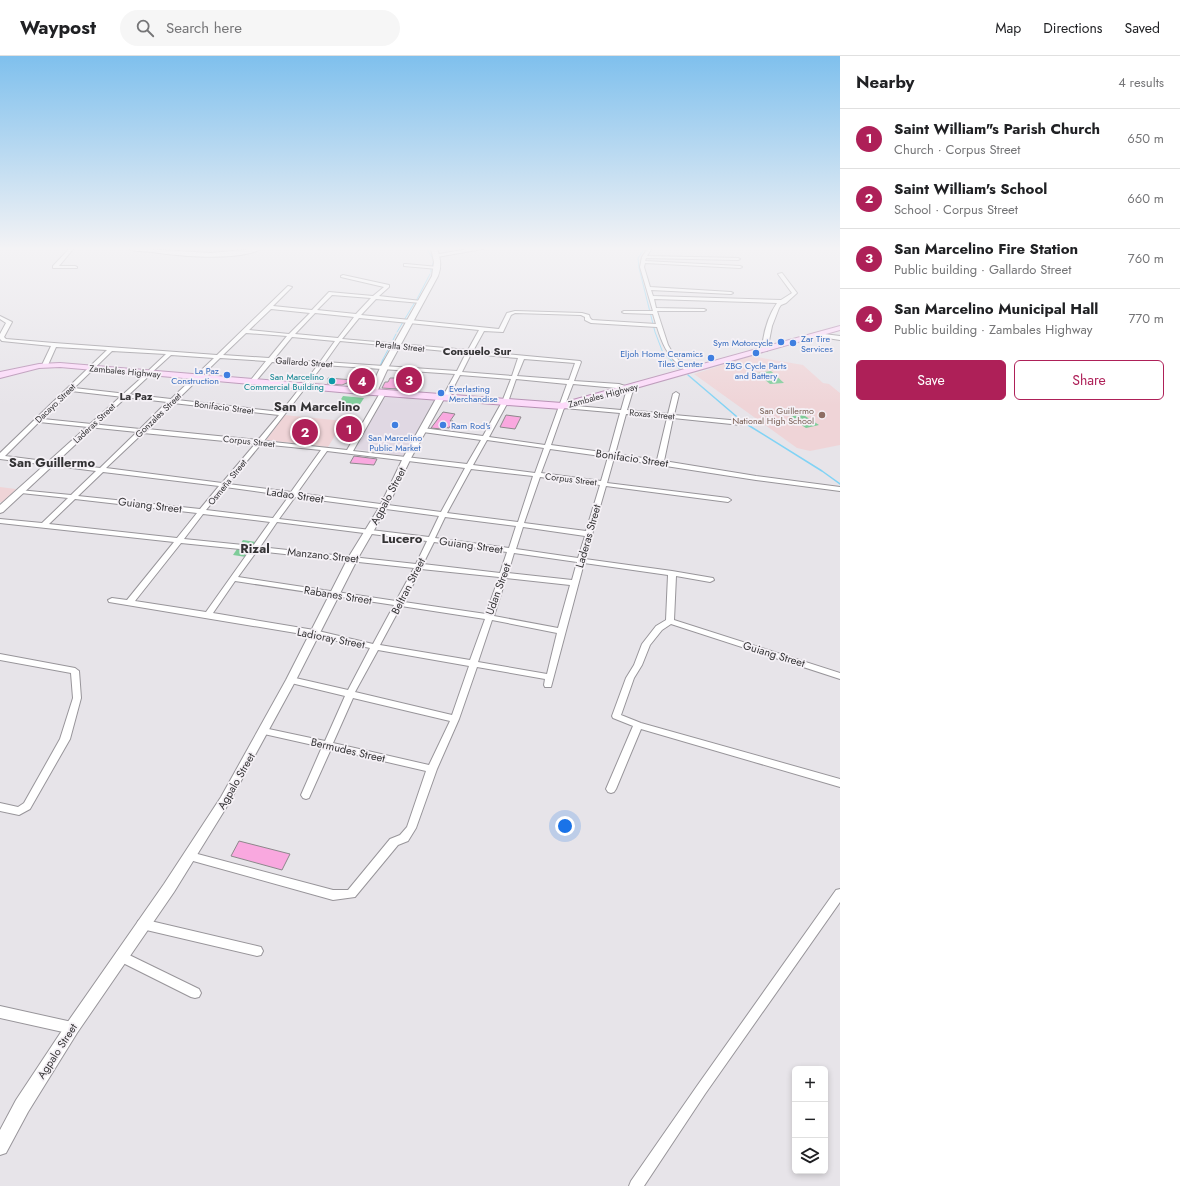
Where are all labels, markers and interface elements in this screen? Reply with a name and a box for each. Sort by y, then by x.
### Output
search box [120,10,400,46]
text: Waypost [20,14,96,41]
icon: search [134,17,156,39]
text: Search here [166,17,242,39]
text: Map [995,18,1021,38]
text: Directions [1043,18,1103,38]
text: Saved [1125,18,1160,38]
text: Nearby [856,70,914,94]
text: 4 results [1118,73,1164,92]
text: Saint William"s Parish Church [894,118,1100,140]
text: 1 [866,129,872,148]
text: 650 m [1127,129,1164,148]
text: Church · Corpus Street [894,140,1020,159]
text: Saint William's School [894,178,1047,200]
text: 2 [865,189,873,208]
text: 660 m [1127,189,1164,208]
text: School · Corpus Street [894,200,1018,219]
text: San Marcelino Fire Station [894,238,1078,260]
text: 3 [865,249,873,268]
text: 760 m [1128,249,1164,268]
text: Public building · Gallardo Street [894,260,1071,279]
text: San Marcelino Municipal Hall [894,298,1098,320]
text: 4 [864,309,874,328]
text: 770 m [1129,309,1164,328]
text: Public building · Zambales Highway [894,320,1092,339]
place label: Zar Tire Services [801,332,833,355]
place label: Sym Motorcycle [713,336,773,349]
street label: Peralta Street [375,337,426,355]
marker: Sym Motorcycle [776,337,786,347]
marker: Zar Tire Services [788,338,798,348]
district label: Consuelo Sur [443,343,512,359]
place label: Eljoh Home Ceramics Tiles Center [620,347,704,370]
marker: ZBG Cycle Parts and Battery [751,348,761,358]
marker: Eljoh Home Ceramics Tiles Center [706,353,716,363]
street label: Gallardo Street [275,354,334,371]
place label: ZBG Cycle Parts and Battery [725,359,787,382]
button: Save [856,360,1006,400]
button: Share [1014,360,1164,400]
street label: Zambales Highway [89,361,161,381]
place label: La Paz Construction [171,364,219,387]
pin: 3 [396,365,422,395]
pin: 4 [349,366,375,396]
marker: La Paz Construction [222,370,232,380]
place label: San Marcelino Commercial Building [244,370,324,393]
marker: San Marcelino Commercial Building [327,376,337,386]
street label: Zambales Highway [567,379,639,411]
street label: Dacayo Street [32,380,79,426]
place label: Everlasting Merchandise [449,382,498,405]
district label: La Paz [119,388,153,404]
marker: Everlasting Merchandise [436,388,446,398]
street label: Gonzales Street [132,389,185,440]
street label: Bonifacio Street [194,397,255,417]
district label: San Marcelino [274,397,361,416]
street label: Laderas Street [70,399,119,446]
place label: San Guillermo National High School [732,404,814,427]
street label: Roxas Street [629,406,676,423]
marker: San Guillermo National High School [817,410,827,420]
pin: 1 [336,414,362,444]
pin: 2 [292,417,318,447]
place label: Ram Rod's [451,419,491,432]
marker: San Marcelino Public Market [390,420,400,430]
marker: Ram Rod's [438,420,448,430]
place label: San Marcelino Public Market [368,431,422,454]
street label: Corpus Street [223,432,276,450]
street label: Bonifacio Street [595,445,670,471]
district label: San Guillermo [9,453,95,472]
street label: Osmeña Street [204,456,250,508]
street label: Agpalo Street [366,464,410,528]
street label: Corpus Street [544,469,598,489]
street label: Ladao Street [265,483,325,507]
street label: Guiang Street [117,493,183,517]
street label: Laderas Street [571,502,605,570]
district label: Lucero [382,529,423,548]
street label: Guiang Street [438,533,504,557]
district label: Rizal [240,539,270,558]
street label: Manzano Street [287,543,360,567]
street label: Beltran Street [387,555,429,617]
street label: Udan Street [481,561,515,617]
street label: Rabanes Street [303,582,373,608]
street label: Ladioray Street [296,624,367,652]
street label: Guiang Street [741,637,807,671]
street label: Bermudes Street [309,734,387,766]
street label: Agpalo Street [213,749,259,812]
your location [555,816,575,836]
street label: Agpalo Street [33,1020,81,1082]
map controls [792,1066,828,1174]
button: + [792,1066,828,1102]
button: − [792,1102,828,1138]
button: layers [792,1138,828,1174]

